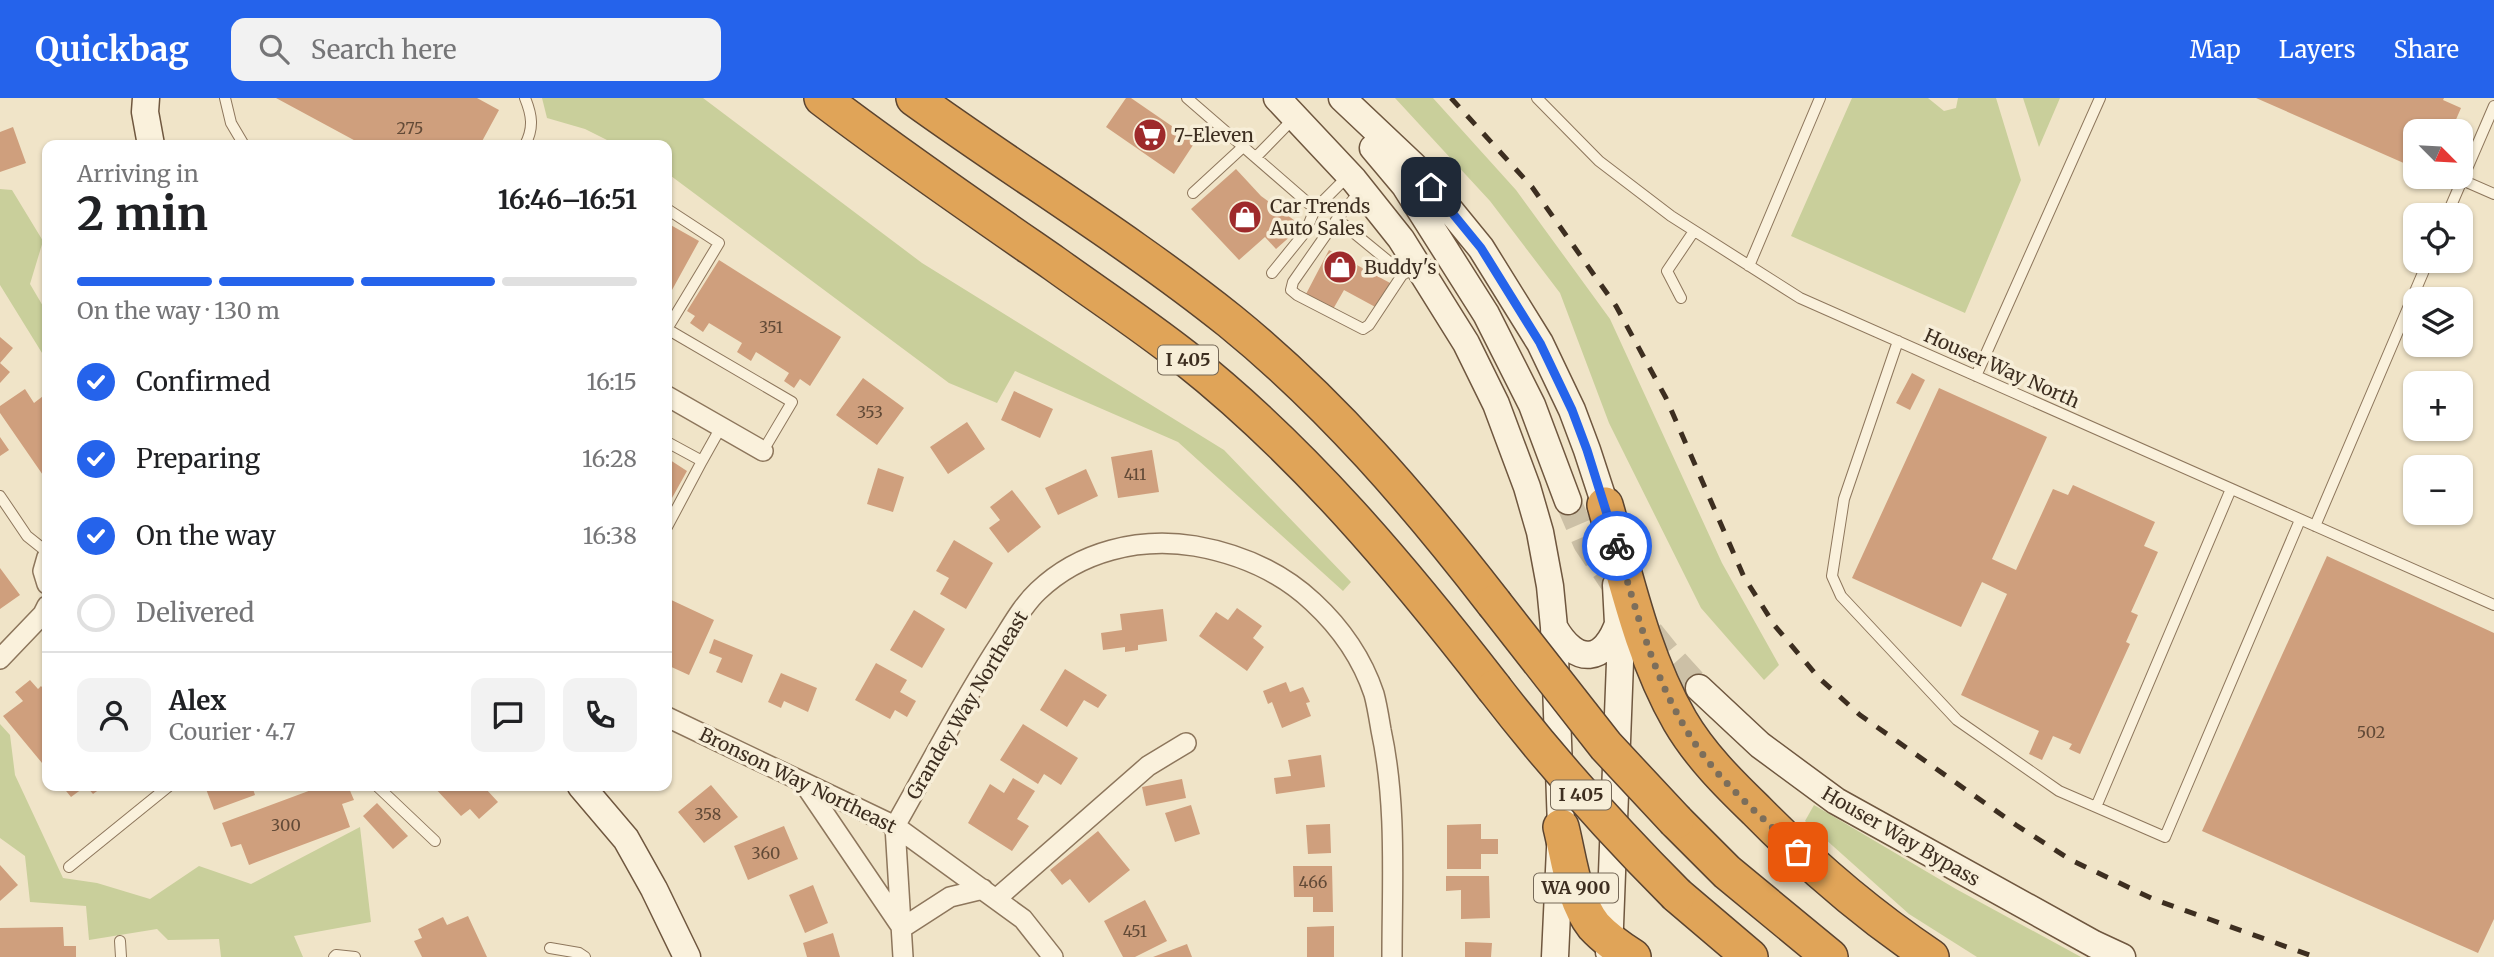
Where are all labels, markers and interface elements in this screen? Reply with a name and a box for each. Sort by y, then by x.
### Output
search box [231,18,721,81]
text: Quickbag [35,29,189,70]
icon: search [255,30,293,68]
text: Search here [311,33,457,66]
text: Map [2190,34,2241,65]
text: Layers [2279,34,2355,65]
text: Share [2393,34,2459,65]
supermarket icon: 7-Eleven [1131,116,1169,154]
house number: 275 [397,118,423,138]
north arrow [2403,119,2473,189]
map controls [2403,119,2473,525]
place label: 7-Eleven [1174,123,1254,147]
pin [1401,157,1461,217]
text: Arriving in [77,159,199,188]
icon: home [1412,168,1450,206]
text: 16:46–16:51 [498,183,637,216]
text: 2 min [77,185,208,243]
place label: Car Trends Auto Sales [1269,194,1370,240]
shop icon: Car Trends Auto Sales [1226,198,1264,236]
button: locate [2403,203,2473,273]
shop icon: Buddy's [1321,248,1359,286]
place label: Buddy's [1364,255,1436,279]
button: layers [2403,287,2473,357]
text: On the way · 130 m [77,296,280,325]
house number: 351 [759,317,783,337]
street label: Houser Way North [1921,323,2084,413]
road number: I 405 [1158,346,1218,374]
icon: check [77,363,115,401]
text: Confirmed [136,365,271,398]
text: 16:15 [587,367,637,396]
button: + [2403,371,2473,441]
house number: 353 [857,402,883,422]
icon: check [77,440,115,478]
text: Preparing [136,442,260,475]
text: 16:28 [582,444,637,473]
button: − [2403,455,2473,525]
house number: 411 [1124,464,1146,484]
courier [1582,511,1652,581]
icon: check [77,517,115,555]
text: On the way [136,519,276,552]
text: 16:38 [583,521,637,550]
icon: bike [1598,527,1636,565]
text: Delivered [136,596,255,629]
street label: Grandey Way Northeast [901,606,1033,804]
button: person [77,678,151,752]
button: chat [471,678,545,752]
button: phone [563,678,637,752]
text: Alex [169,684,226,717]
text: Courier · 4.7 [169,717,296,746]
street label: Bronson Way Northeast [696,722,901,838]
house number: 502 [2357,722,2385,742]
road number: I 405 [1551,780,1611,810]
street label: Houser Way Bypass [1818,781,1984,891]
house number: 358 [695,804,721,824]
house number: 300 [271,815,301,835]
pin [1768,822,1828,882]
icon: bag [1779,833,1817,871]
house number: 360 [752,843,780,863]
house number: 466 [1298,872,1328,892]
road number: WA 900 [1534,874,1618,902]
house number: 451 [1123,921,1147,941]

